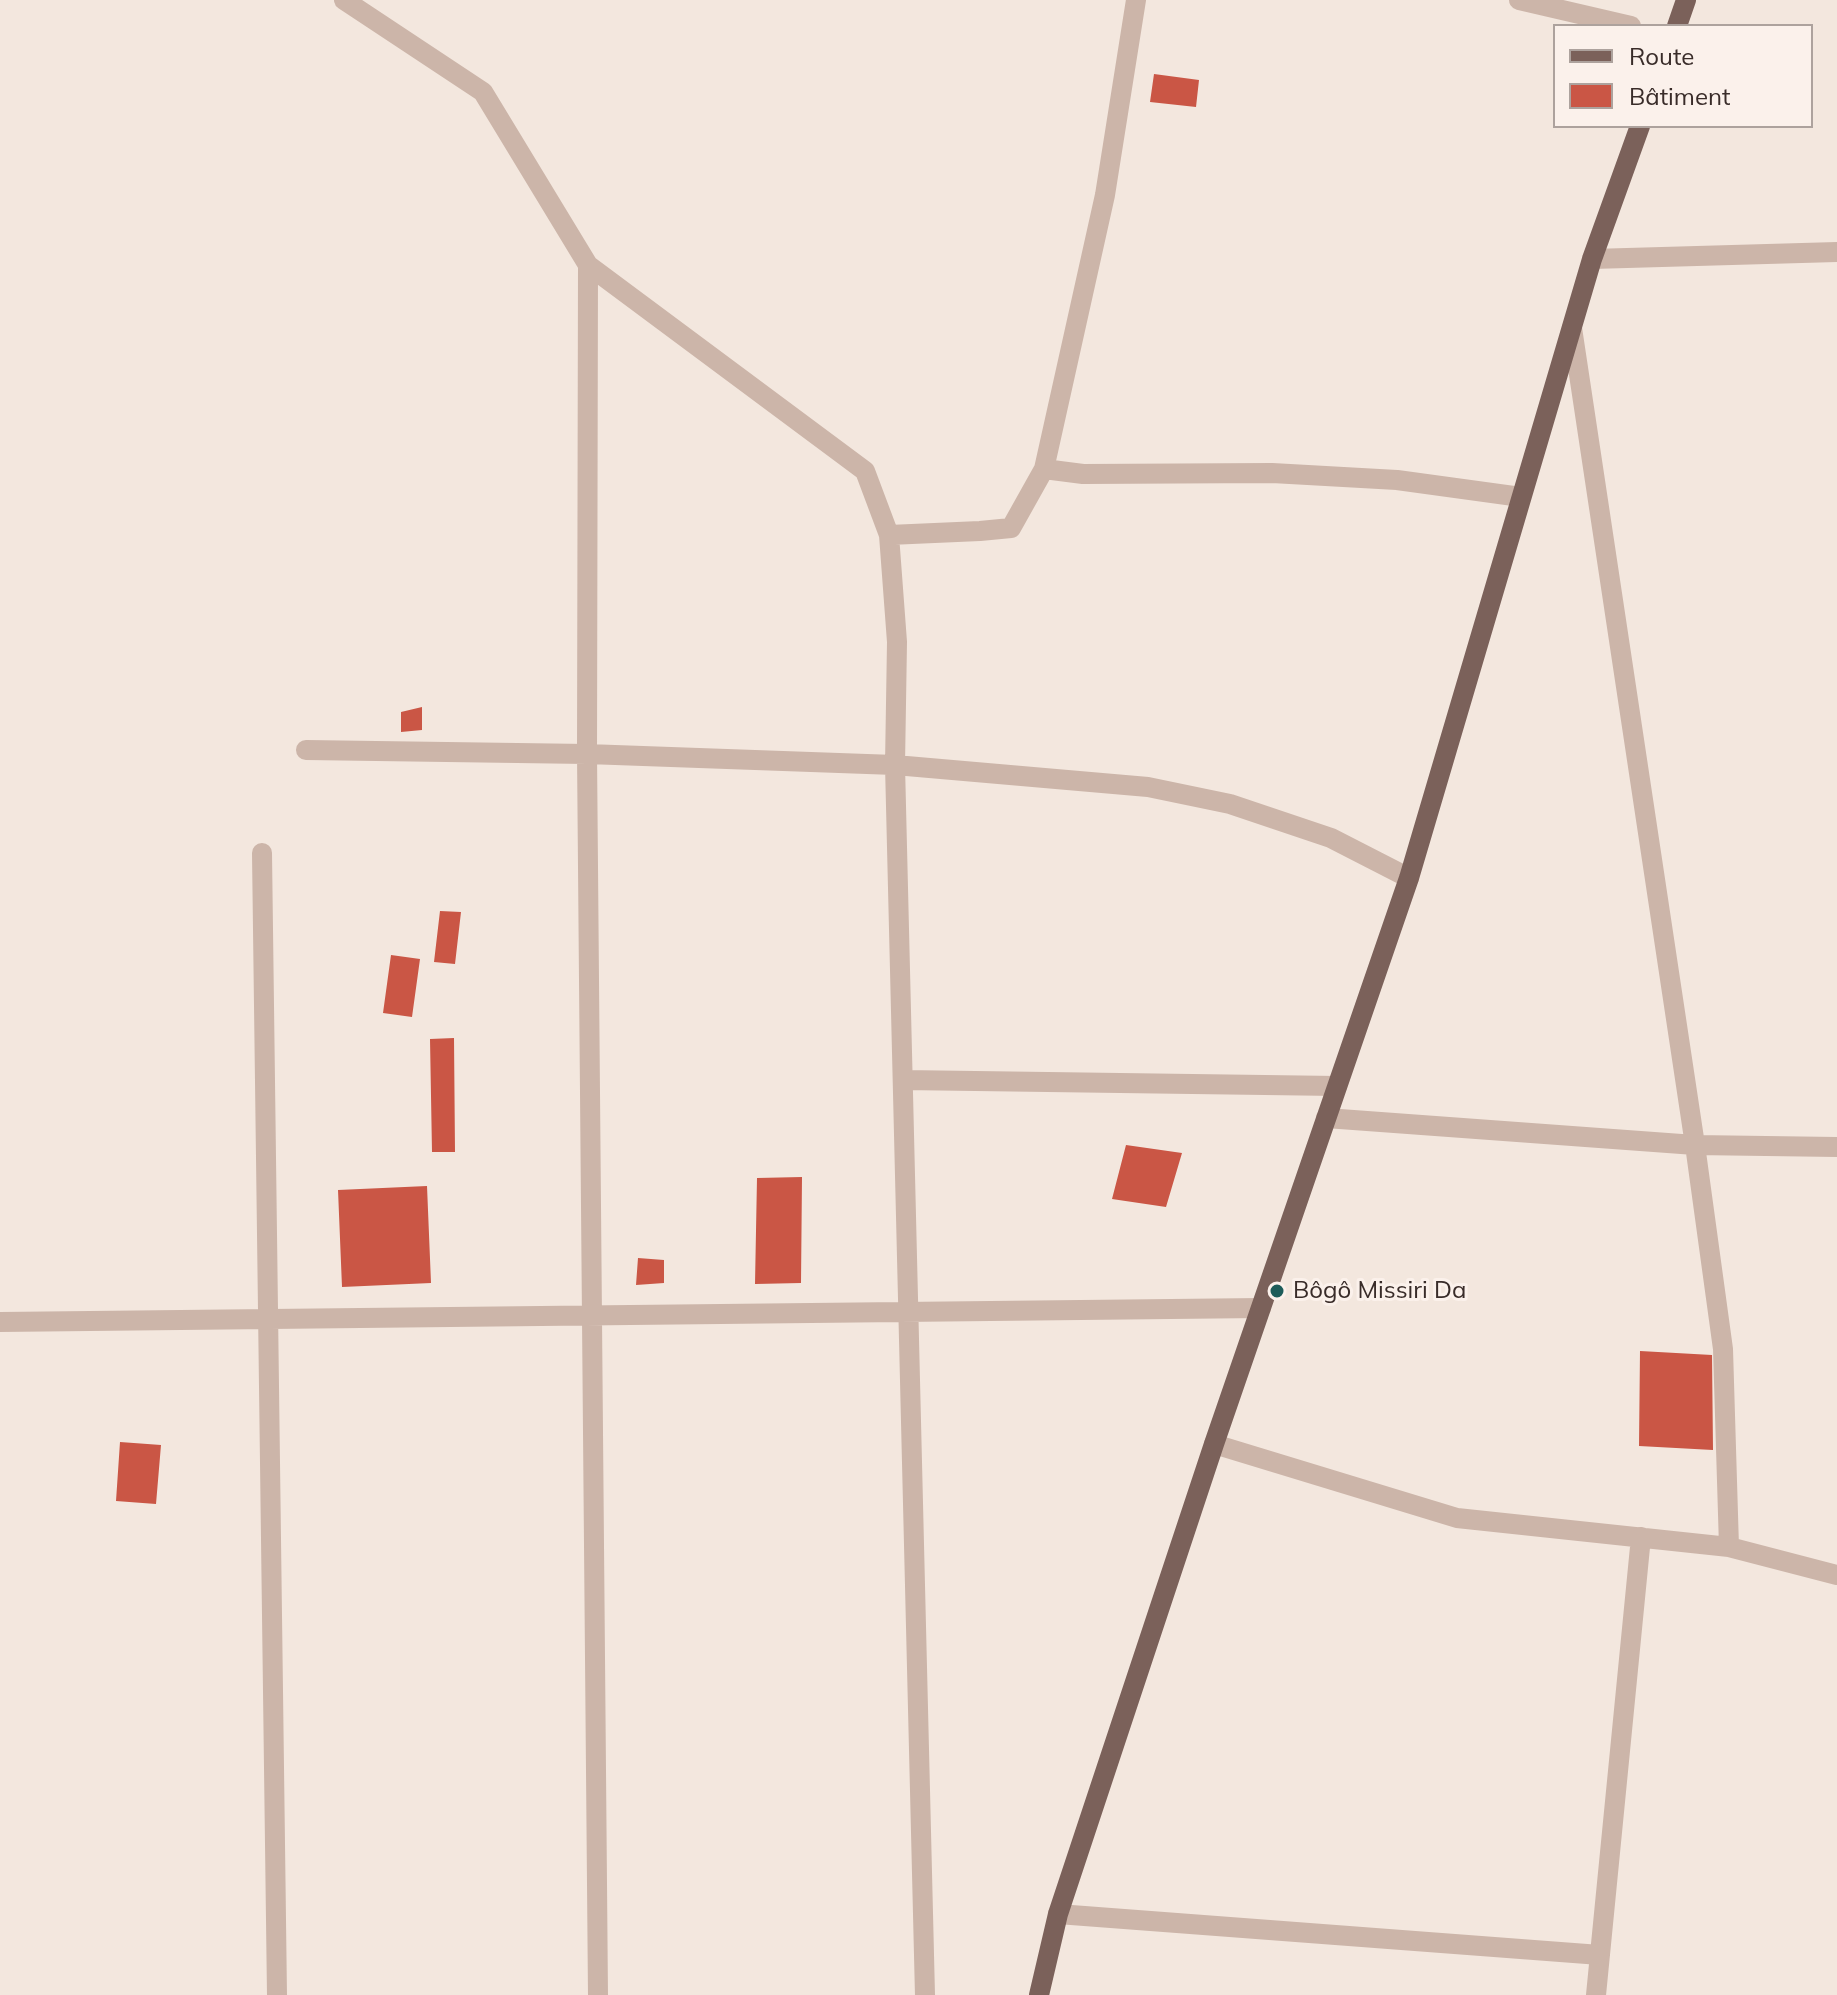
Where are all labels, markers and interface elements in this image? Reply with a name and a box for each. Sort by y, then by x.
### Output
legend [1553,24,1813,128]
text: Route [1629,41,1694,71]
text: Bâtiment [1629,81,1730,111]
place label: Bôgô Missiri Da [1293,1277,1466,1305]
marker: Bôgô Missiri Da [1268,1282,1286,1300]

